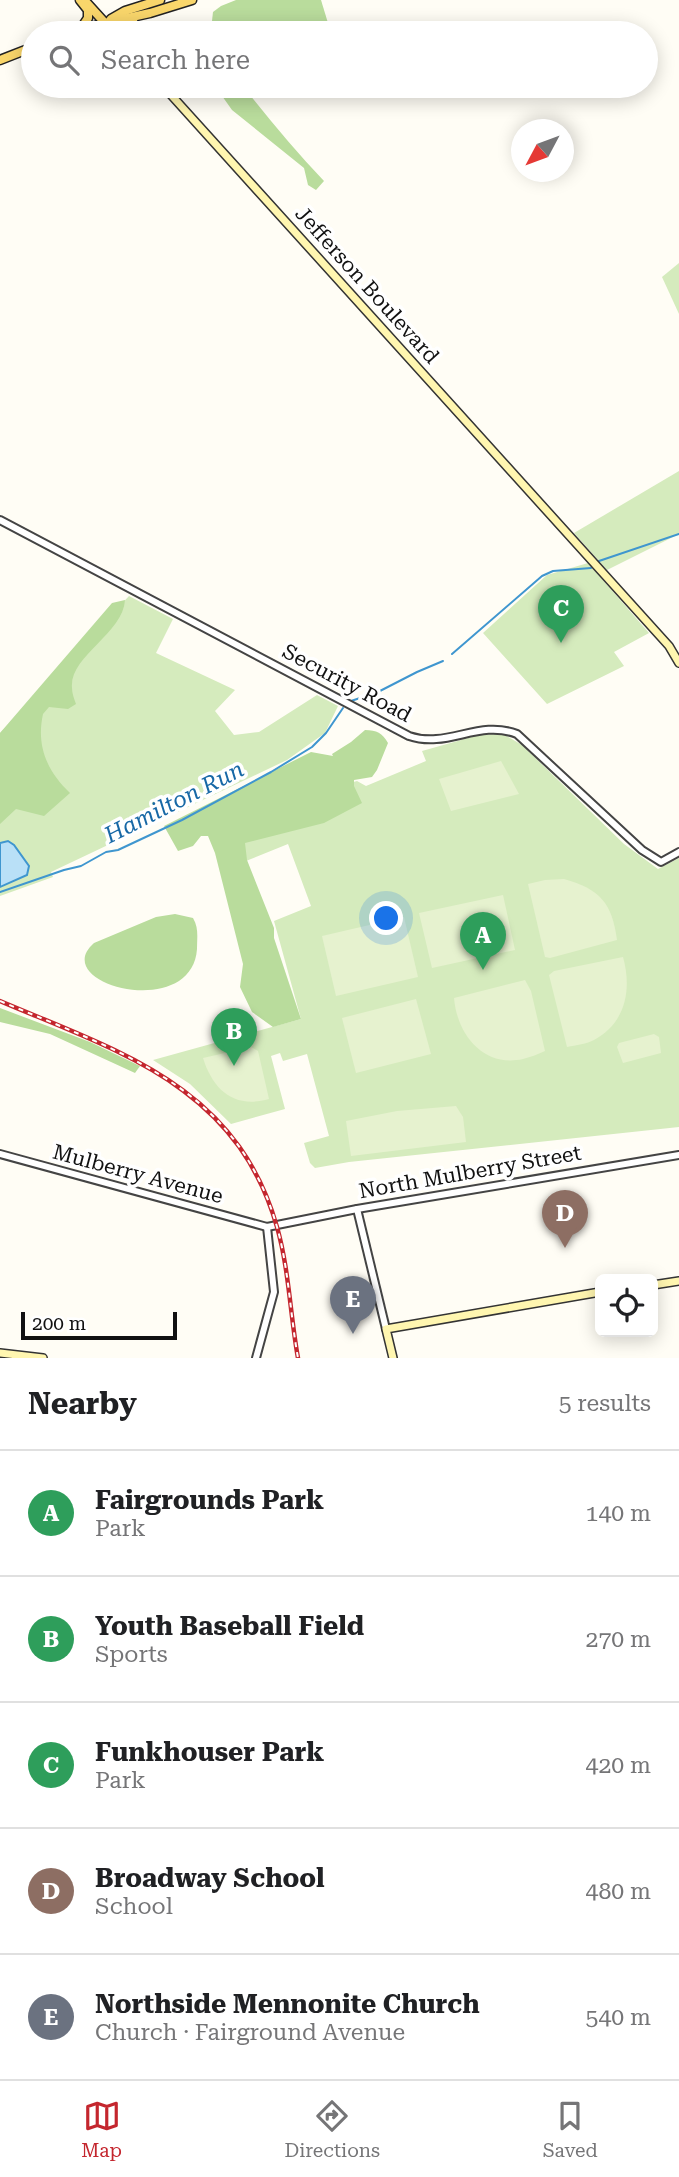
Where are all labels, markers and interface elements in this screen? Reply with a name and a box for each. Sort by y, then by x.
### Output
search box [21,21,658,98]
icon: search [45,41,83,79]
text: Search here [101,45,250,75]
north arrow [511,119,574,182]
street label: Jefferson Boulevard [290,202,444,369]
pin: C [538,585,584,643]
street label: Security Road [278,639,416,727]
water label: Hamilton Run [99,756,249,850]
your location [369,901,403,935]
pin: A [460,912,506,970]
pin: B [211,1008,257,1066]
street label: Mulberry Avenue [50,1140,226,1208]
street label: North Mulberry Street [357,1141,583,1203]
pin: D [542,1190,588,1248]
map controls [595,1274,658,1337]
button: locate [595,1274,658,1337]
pin: E [330,1276,376,1334]
scale bar [21,1309,177,1341]
text: 200 m [32,1312,86,1335]
text: Nearby [28,1386,137,1421]
text: 5 results [559,1390,651,1417]
text: Fairgrounds Park [95,1485,324,1515]
text: A [43,1500,59,1527]
text: 140 m [586,1500,651,1527]
text: Park [95,1515,146,1542]
text: Youth Baseball Field [95,1611,364,1641]
text: B [43,1626,59,1653]
text: 270 m [586,1626,651,1653]
text: Sports [95,1641,168,1668]
text: Funkhouser Park [95,1737,324,1767]
text: C [43,1752,59,1779]
text: 420 m [586,1752,651,1779]
text: Park [95,1767,146,1794]
text: Broadway School [95,1863,325,1893]
text: D [42,1878,60,1905]
text: 480 m [586,1878,651,1905]
text: School [95,1893,173,1920]
text: Northside Mennonite Church [95,1989,480,2019]
text: E [44,2004,58,2031]
text: 540 m [586,2004,651,2031]
text: Church · Fairground Avenue [95,2019,405,2046]
tab: Map [81,2097,122,2162]
tab: Directions [284,2097,380,2162]
tab: Saved [543,2097,598,2162]

